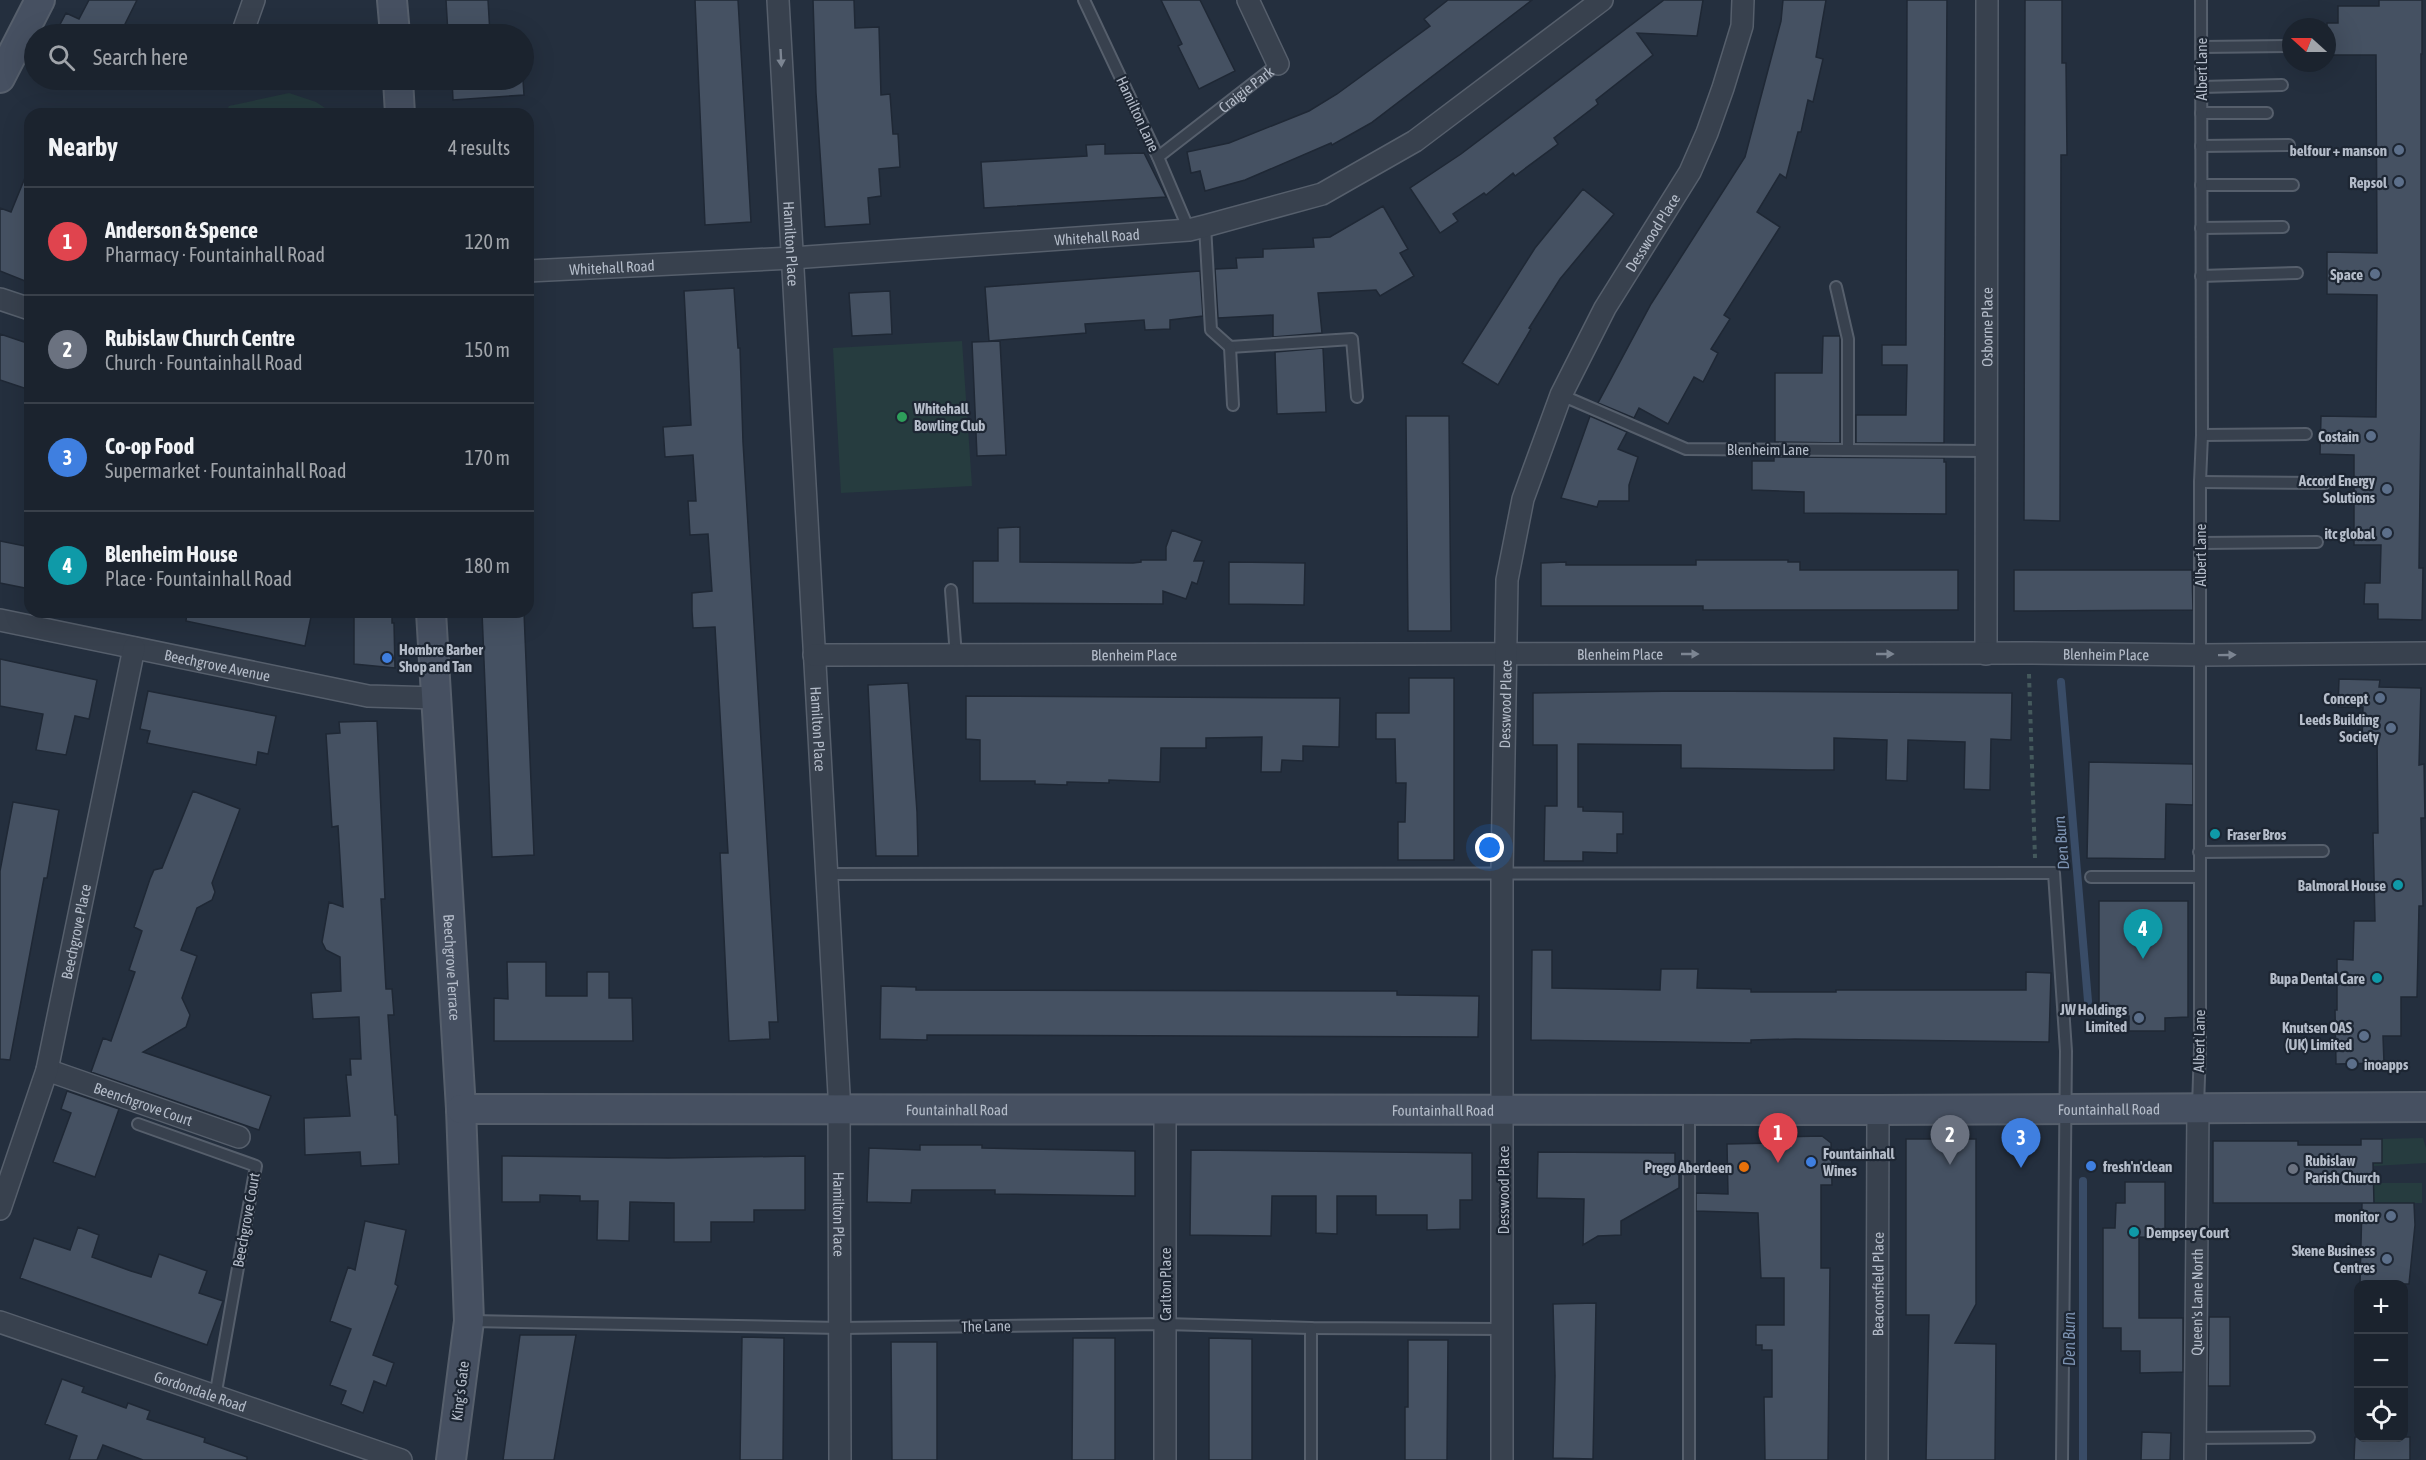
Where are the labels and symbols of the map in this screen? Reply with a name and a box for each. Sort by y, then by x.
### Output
north arrow [2282,18,2336,72]
street label: Albert Lane [2193,37,2210,100]
one-way arrow [776,49,786,68]
street label: Craigie Park [1215,62,1277,116]
street label: Hamilton Lane [1113,74,1163,155]
place label: belfour + manson [2290,142,2387,159]
marker: belfour + manson [2392,143,2406,157]
place label: Repsol [2349,174,2388,191]
marker: Repsol [2392,175,2406,189]
street label: Desswood Place [1622,190,1683,274]
street label: Hamilton Place [781,201,802,287]
street label: Whitehall Road [1054,225,1140,248]
street label: Whitehall Road [569,256,655,277]
place label: Space [2330,266,2363,283]
marker: Space [2368,267,2382,281]
street label: Osborne Place [1978,287,1995,367]
place label: Whitehall Bowling Club [913,400,985,434]
marker: Whitehall Bowling Club [895,410,909,424]
place label: Costain [2318,428,2359,445]
marker: Costain [2364,429,2378,443]
street label: Blenheim Lane [1727,441,1809,458]
place label: Accord Energy Solutions [2298,472,2376,506]
marker: Accord Energy Solutions [2380,482,2394,496]
street label: Albert Lane [2192,523,2209,586]
place label: itc global [2324,525,2376,542]
marker: itc global [2380,526,2394,540]
place label: Hombre Barber Shop and Tan [399,641,483,675]
street label: Blenheim Place [1577,645,1663,662]
street label: Blenheim Place [2063,645,2149,663]
street label: Beechgrove Avenue [163,646,272,684]
street label: Blenheim Place [1091,646,1177,663]
one-way arrow [1681,649,1700,659]
one-way arrow [1876,649,1895,659]
one-way arrow [2218,650,2237,660]
marker: Hombre Barber Shop and Tan [380,651,394,665]
street label: Desswood Place [1496,659,1514,748]
street label: Hamilton Place [808,686,830,772]
place label: Concept [2323,690,2369,707]
marker: Concept [2373,691,2387,705]
place label: Leeds Building Society [2299,711,2380,745]
marker: Leeds Building Society [2384,721,2398,735]
water label: Den Burn [2050,815,2072,871]
place label: Fraser Bros [2227,826,2287,843]
marker: Fraser Bros [2208,827,2222,841]
your location [1475,833,1504,862]
place label: Balmoral House [2298,877,2386,894]
marker: Balmoral House [2391,878,2405,892]
street label: Beechgrove Place [57,882,94,981]
pin: 4 [2124,910,2162,959]
street label: Beechgrove Terrace [441,914,464,1021]
place label: Bupa Dental Care [2270,970,2365,987]
marker: Bupa Dental Care [2370,971,2384,985]
place label: JW Holdings Limited [2059,1001,2128,1035]
street label: Albert Lane [2190,1009,2208,1073]
marker: JW Holdings Limited [2132,1011,2146,1025]
place label: Knutsen OAS (UK) Limited [2282,1019,2353,1053]
marker: Knutsen OAS (UK) Limited [2357,1029,2371,1043]
place label: inoapps [2364,1056,2409,1073]
marker: inoapps [2345,1057,2359,1071]
street label: Beenchgrove Court [92,1079,195,1129]
street label: Fountainhall Road [2058,1100,2160,1118]
street label: Fountainhall Road [906,1101,1008,1118]
street label: Fountainhall Road [1392,1101,1494,1118]
pin: 1 [1758,1114,1798,1163]
pin: 2 [1930,1116,1970,1165]
pin: 3 [2002,1118,2040,1168]
place label: Fountainhall Wines [1822,1145,1896,1179]
street label: Desswood Place [1495,1146,1512,1234]
place label: Rubislaw Parish Church [2305,1152,2380,1186]
marker: Fountainhall Wines [1804,1155,1818,1169]
place label: fresh'n'clean [2102,1158,2172,1175]
place label: Prego Aberdeen [1645,1159,1732,1176]
marker: fresh'n'clean [2084,1159,2098,1173]
marker: Prego Aberdeen [1737,1160,1751,1174]
marker: Rubislaw Parish Church [2286,1162,2300,1176]
street label: Beechgrove Court [229,1171,263,1269]
street label: Hamilton Place [831,1172,848,1257]
place label: monitor [2335,1208,2380,1225]
marker: monitor [2384,1209,2398,1223]
place label: Dempsey Court [2146,1224,2230,1241]
marker: Dempsey Court [2127,1225,2141,1239]
street label: Beaconsfield Place [1869,1232,1886,1336]
place label: Skene Business Centres [2292,1242,2376,1276]
street label: Carlton Place [1157,1247,1174,1321]
street label: Queen's Lane North [2187,1248,2205,1356]
marker: Skene Business Centres [2380,1252,2394,1266]
water label: Den Burn [2060,1312,2078,1366]
street label: The Lane [961,1317,1011,1335]
street label: King's Gate [448,1360,472,1422]
street label: Gordondale Road [152,1367,249,1415]

